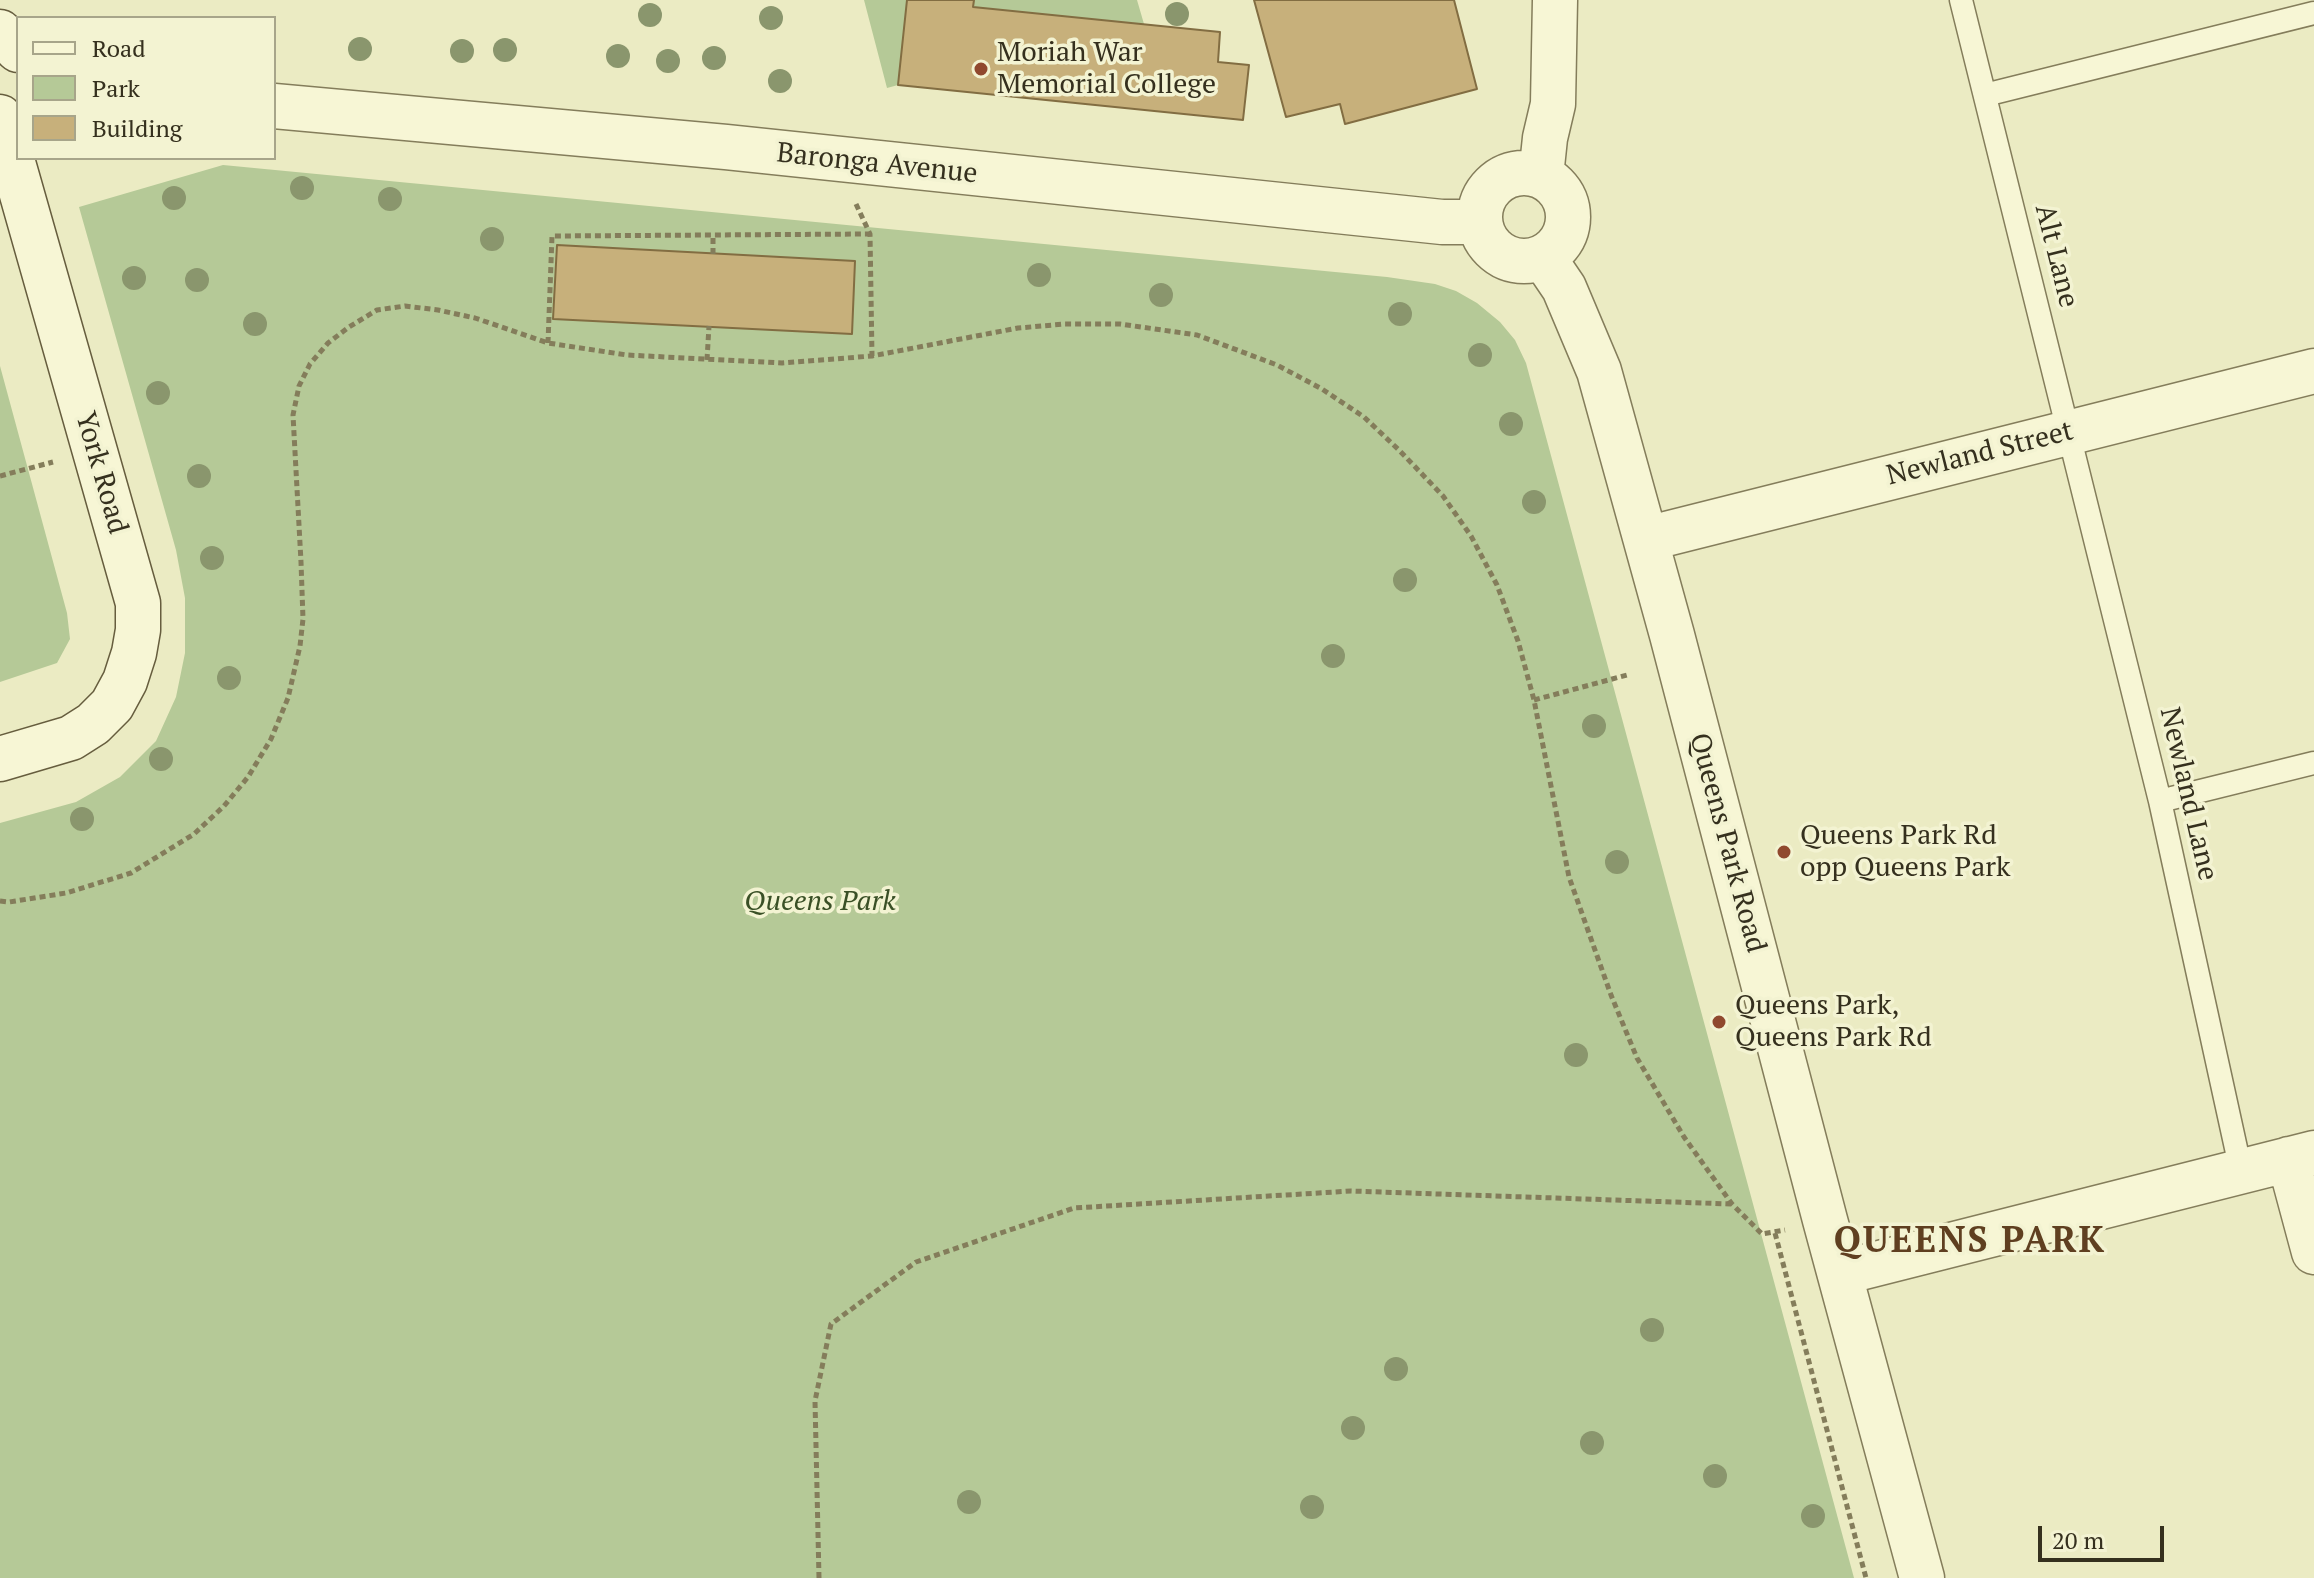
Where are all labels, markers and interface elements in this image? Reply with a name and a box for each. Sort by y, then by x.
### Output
legend [16,16,276,160]
text: Road [92,32,146,64]
place label: Moriah War Memorial College [997,36,1216,102]
marker: Moriah War Memorial College [972,60,990,78]
text: Park [92,72,140,104]
text: Building [92,112,182,144]
street label: Baronga Avenue [775,137,979,191]
street label: Alt Lane [2027,201,2085,311]
street label: York Road [68,408,134,538]
street label: Newland Street [1883,415,2077,493]
street label: Newland Lane [2152,704,2224,884]
street label: Queens Park Road [1682,730,1772,956]
place label: Queens Park Rd opp Queens Park [1800,819,2011,885]
marker: Queens Park Rd opp Queens Park [1775,843,1793,861]
park label: Queens Park [744,885,896,919]
place label: Queens Park, Queens Park Rd [1735,989,1932,1055]
marker: Queens Park, Queens Park Rd [1710,1013,1728,1031]
district label: QUEENS PARK [1834,1220,2106,1264]
scale bar [2042,1510,2168,1560]
text: 20 m [2052,1524,2104,1556]

